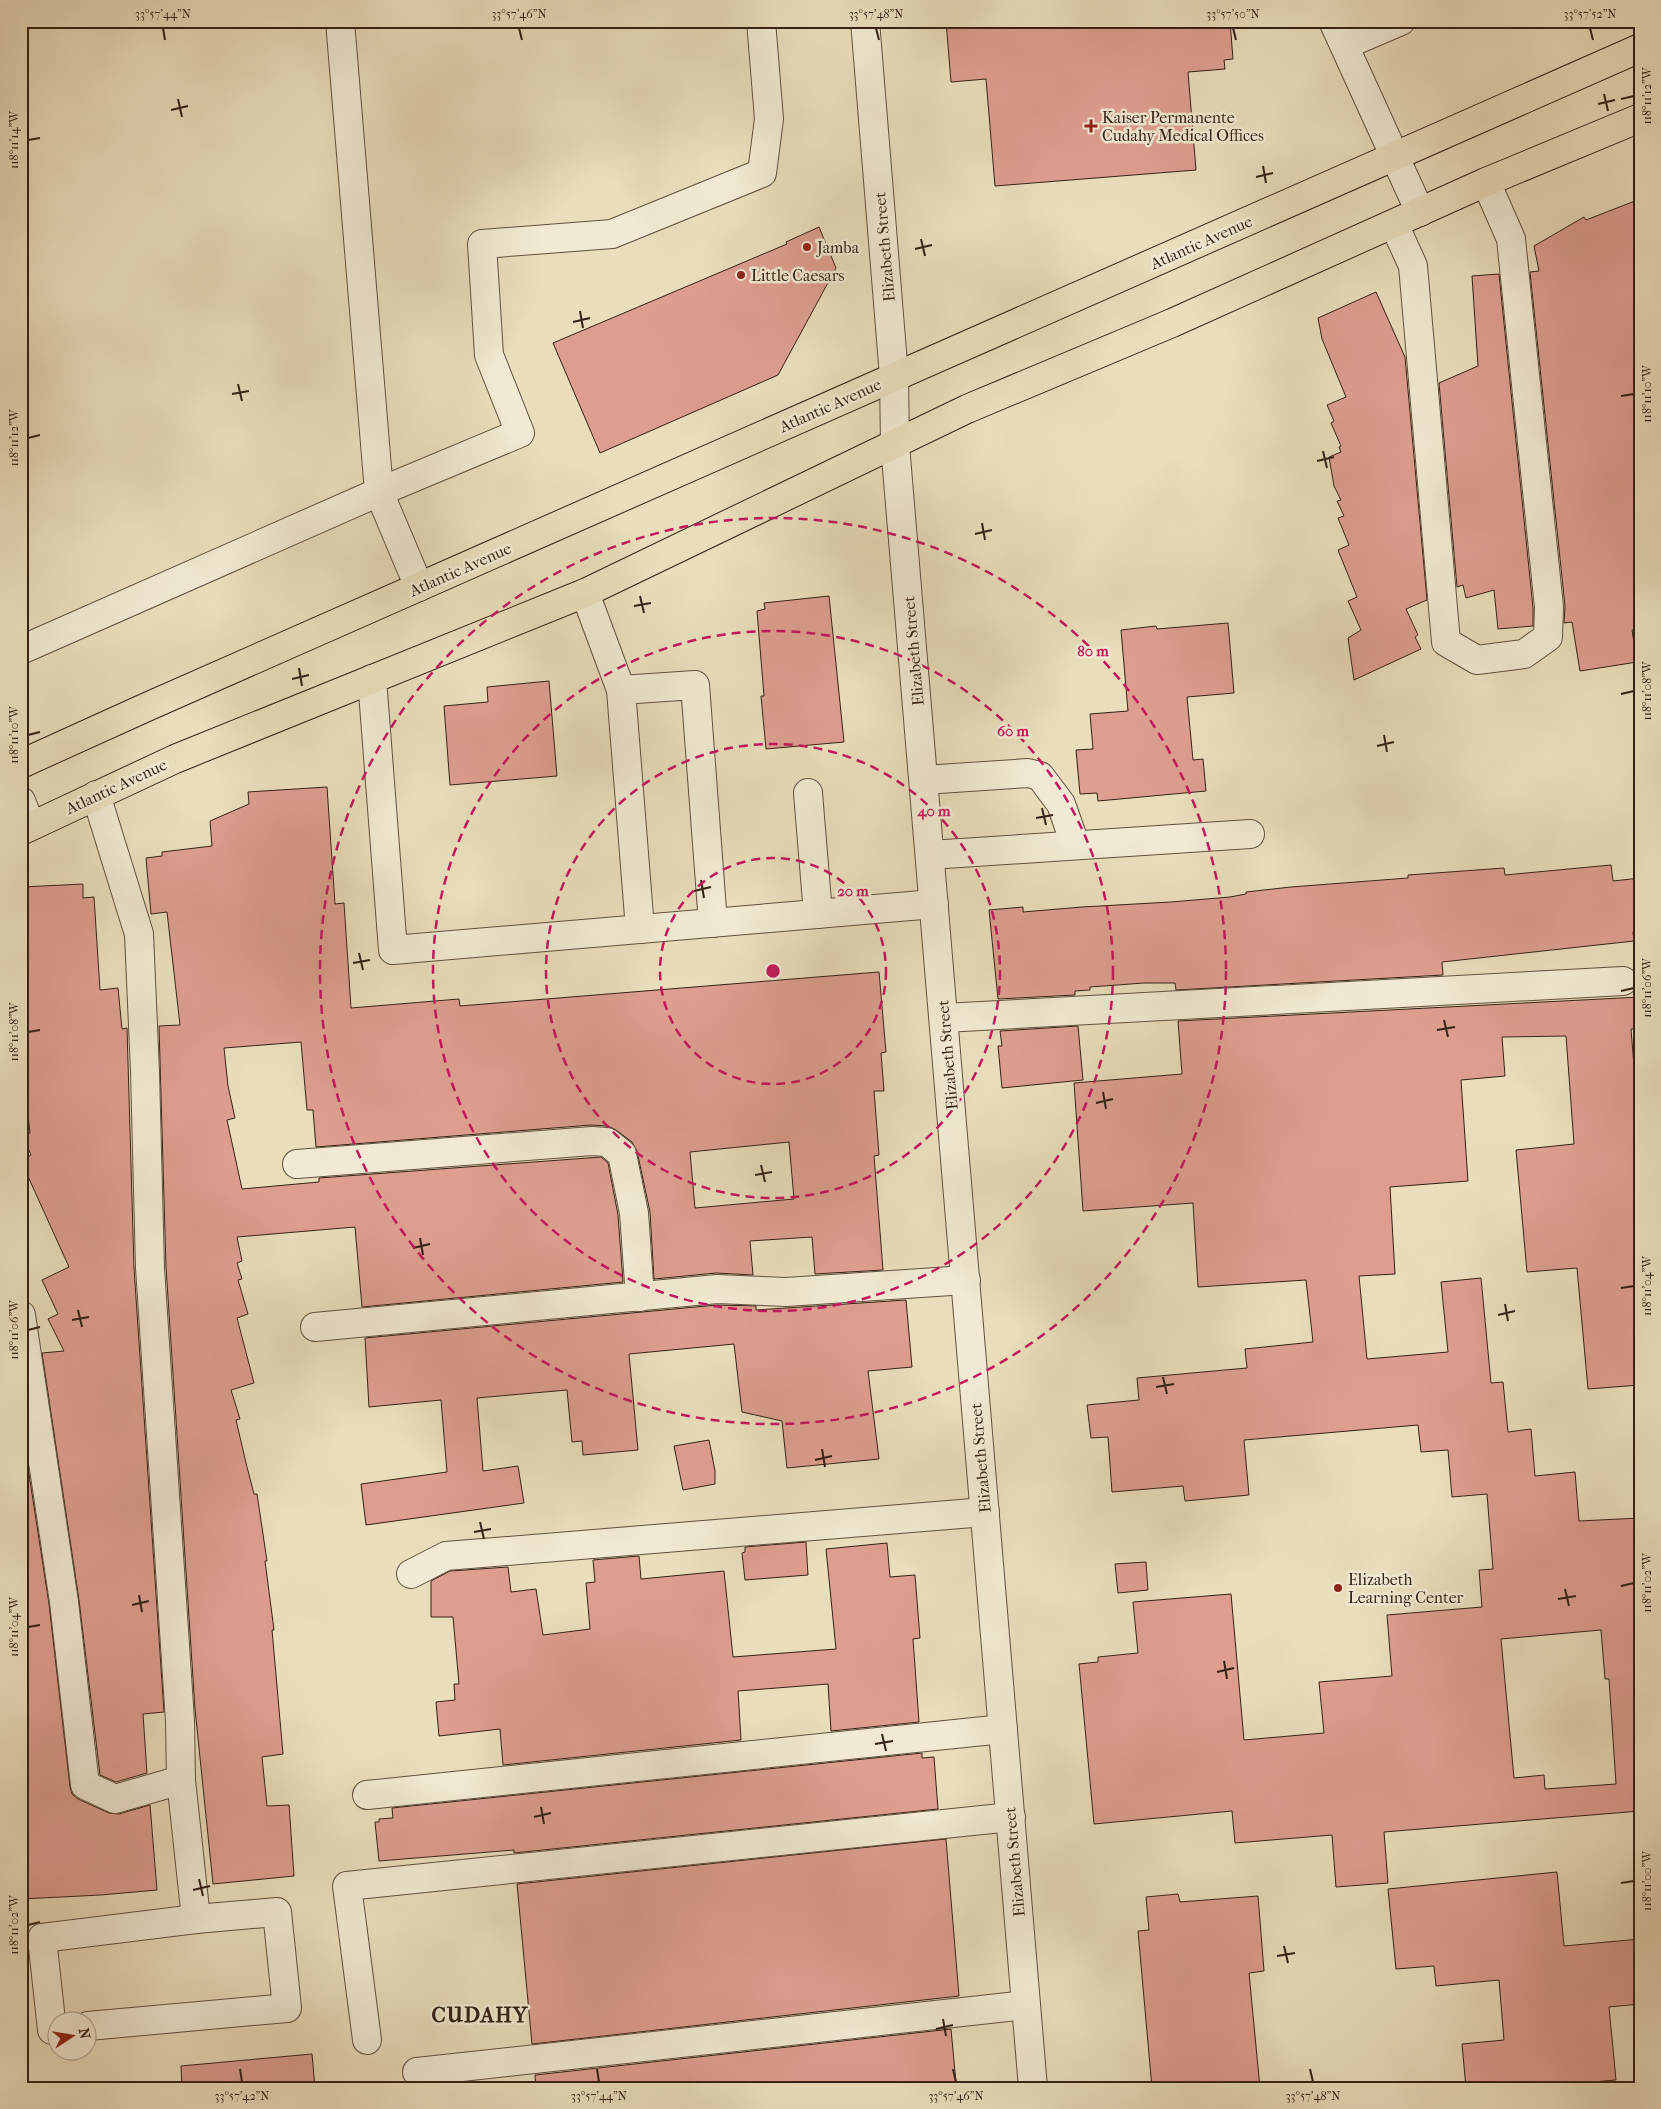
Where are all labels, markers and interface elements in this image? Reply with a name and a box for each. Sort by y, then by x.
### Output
text: 33°57'44"N [135,7,191,21]
text: 33°57'46"N [491,7,547,21]
text: 33°57'48"N [849,7,903,21]
text: 33°57'50"N [1206,7,1260,21]
text: 33°57'52"N [1564,7,1616,21]
text: 118°11'12"W [1640,66,1654,125]
place label: Kaiser Permanente Cudahy Medical Offices [1102,108,1264,145]
text: 118°11'14"W [7,110,21,169]
marker: Kaiser Permanente Cudahy Medical Offices [1084,119,1098,133]
street label: Elizabeth Street [870,191,899,303]
street label: Atlantic Avenue [1146,211,1255,274]
place label: Jamba [815,238,860,257]
marker: Jamba [801,241,813,253]
place label: Little Caesars [751,266,845,285]
marker: Little Caesars [735,269,747,281]
text: 118°11'10"W [1640,364,1654,423]
street label: Atlantic Avenue [775,374,884,437]
text: 118°11'12"W [7,408,21,467]
street label: Atlantic Avenue [405,538,514,601]
street label: Elizabeth Street [899,595,928,707]
text: 80 m [1077,642,1109,660]
text: 118°11'08"W [1640,660,1654,721]
text: 118°11'10"W [7,705,21,764]
text: 60 m [997,722,1030,740]
street label: Atlantic Avenue [62,755,170,819]
text: 40 m [917,802,951,820]
text: 20 m [837,882,869,900]
text: 118°11'06"W [1640,957,1654,1018]
centre of rings [764,962,782,980]
street label: Elizabeth Street [933,999,962,1111]
text: 118°11'08"W [7,1001,21,1062]
text: 118°11'04"W [1640,1255,1654,1316]
text: 118°11'06"W [7,1299,21,1360]
street label: Elizabeth Street [966,1402,995,1514]
text: 118°11'02"W [1640,1552,1654,1613]
place label: Elizabeth Learning Center [1348,1570,1464,1607]
marker: Elizabeth Learning Center [1332,1582,1344,1594]
text: 118°11'04"W [7,1596,21,1657]
street label: Elizabeth Street [1000,1806,1029,1918]
text: 118°11'00"W [1640,1850,1654,1911]
text: 118°11'02"W [7,1894,21,1955]
district label: CUDAHY [432,2003,529,2027]
north arrow [48,2012,98,2062]
text: N [75,2026,94,2041]
text: 33°57'42"N [215,2089,269,2103]
text: 33°57'44"N [571,2089,627,2103]
text: 33°57'46"N [928,2089,984,2103]
text: 33°57'48"N [1286,2089,1340,2103]

